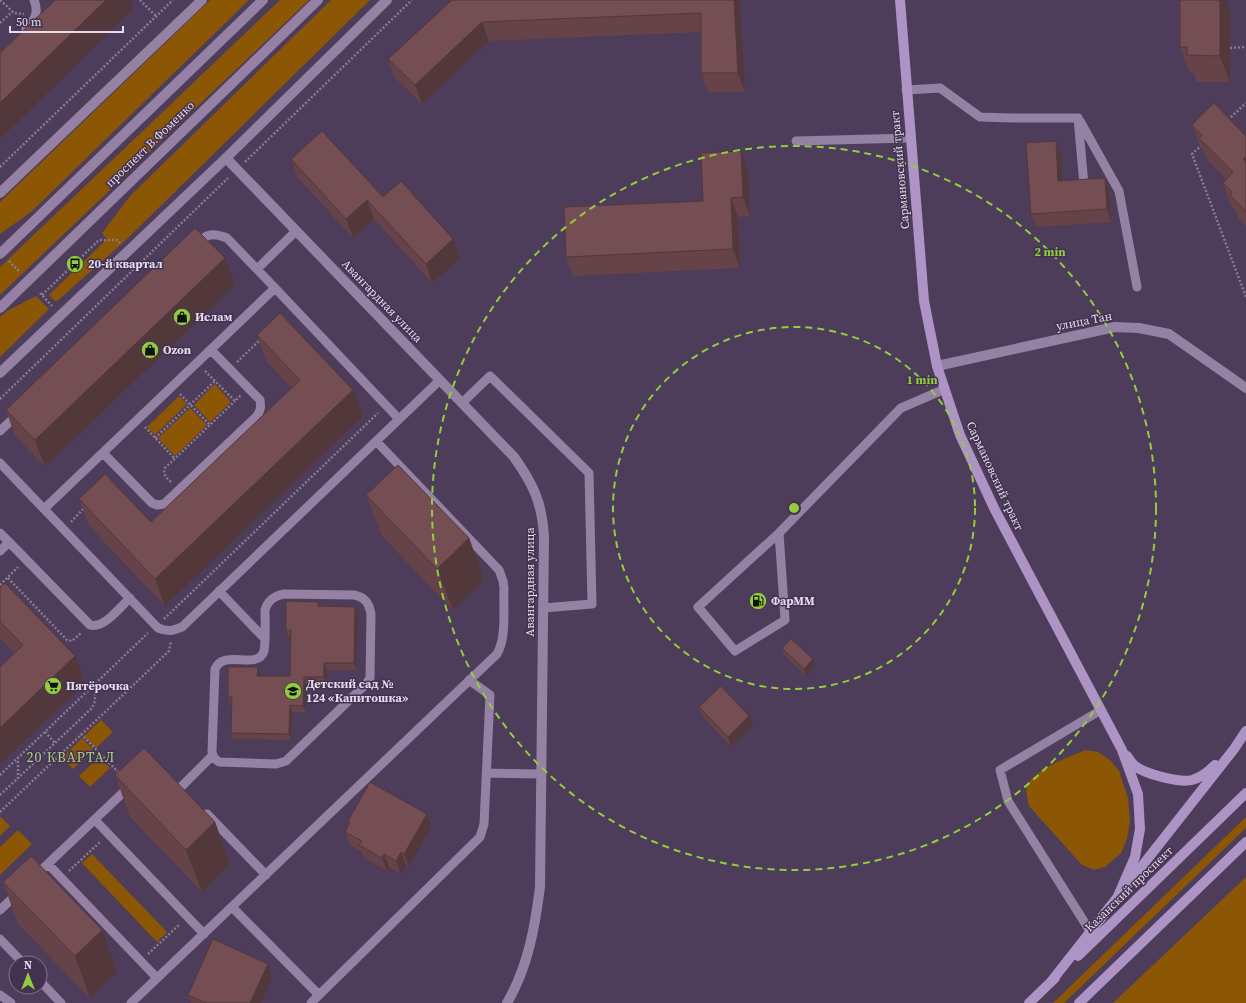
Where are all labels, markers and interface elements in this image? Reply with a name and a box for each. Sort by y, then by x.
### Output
scale bar [10,8,123,34]
text: 50 m [16,14,42,30]
street label: проспект В.Фоменко [102,97,198,191]
street label: Сармановский тракт [887,110,913,230]
text: 2 min [1034,244,1066,260]
bus stop icon: 20-й квартал [65,254,85,274]
place label: 20-й квартал [88,256,163,272]
street label: Авангардная улица [338,256,426,346]
shop icon: Ислам [172,307,192,327]
street label: улица Тан [1055,308,1114,334]
place label: Ислам [195,309,233,325]
shop icon: Ozon [140,340,160,360]
place label: Ozon [163,342,192,358]
text: 1 min [906,372,938,388]
street label: Сармановский тракт [963,419,1028,534]
centre of rings [787,501,801,515]
street label: Авангардная улица [522,526,538,637]
fuel station icon: ФарММ [748,591,768,611]
place label: ФарММ [771,593,815,609]
supermarket icon: Пятёрочка [43,676,63,696]
place label: Детский сад № 124 «Капитошка» [306,676,409,706]
place label: Пятёрочка [66,678,130,694]
school or university icon: Детский сад № 124 «Капитошка» [283,681,303,701]
district label: 20 КВАРТАЛ [27,747,115,767]
street label: Казанский проспект [1082,842,1177,935]
north arrow [8,955,48,995]
text: N [24,958,32,973]

